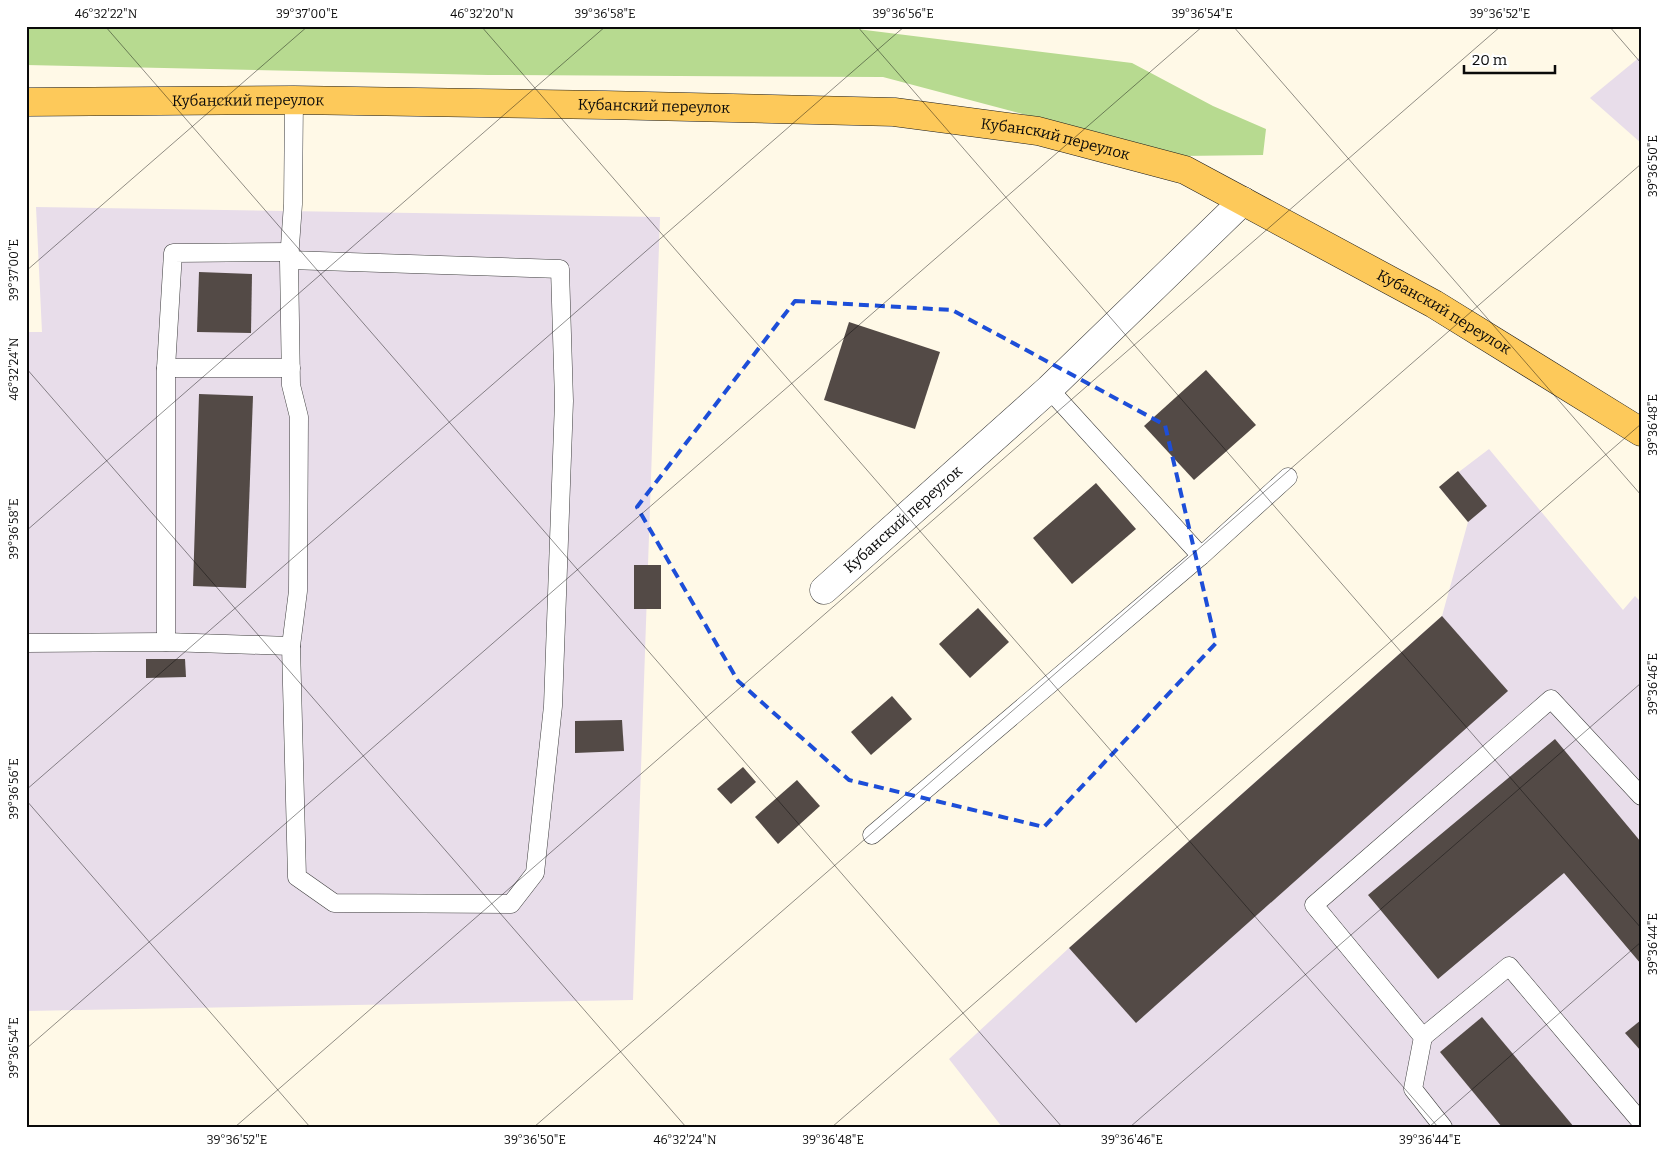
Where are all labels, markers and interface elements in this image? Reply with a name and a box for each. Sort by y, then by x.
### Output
text: 46°32'22"N [75,7,138,21]
text: 39°37'00"E [276,7,338,21]
text: 46°32'20"N [450,7,514,21]
text: 39°36'58"E [574,7,636,21]
text: 39°36'56"E [872,7,934,21]
text: 39°36'54"E [1171,7,1233,21]
text: 39°36'52"E [1470,7,1530,21]
scale bar [1464,42,1556,74]
text: 20 m [1472,51,1508,69]
street label: Кубанский переулок [172,91,324,110]
street label: Кубанский переулок [578,96,730,117]
street label: Кубанский переулок [980,115,1132,164]
text: 39°36'50"E [1646,135,1660,197]
text: 39°37'00"E [7,239,21,301]
street label: Кубанский переулок [1374,266,1515,359]
text: 46°32'24"N [7,337,21,400]
text: 39°36'48"E [1646,394,1660,456]
street label: Кубанский переулок [840,462,966,577]
text: 39°36'58"E [7,498,21,560]
text: 39°36'46"E [1646,653,1660,715]
text: 39°36'56"E [7,758,21,820]
text: 39°36'44"E [1646,913,1660,975]
text: 39°36'54"E [7,1017,21,1079]
text: 39°36'52"E [207,1133,267,1147]
text: 39°36'50"E [504,1133,566,1147]
text: 46°32'24"N [654,1133,717,1147]
text: 39°36'48"E [802,1133,864,1147]
text: 39°36'46"E [1101,1133,1163,1147]
text: 39°36'44"E [1399,1133,1461,1147]

